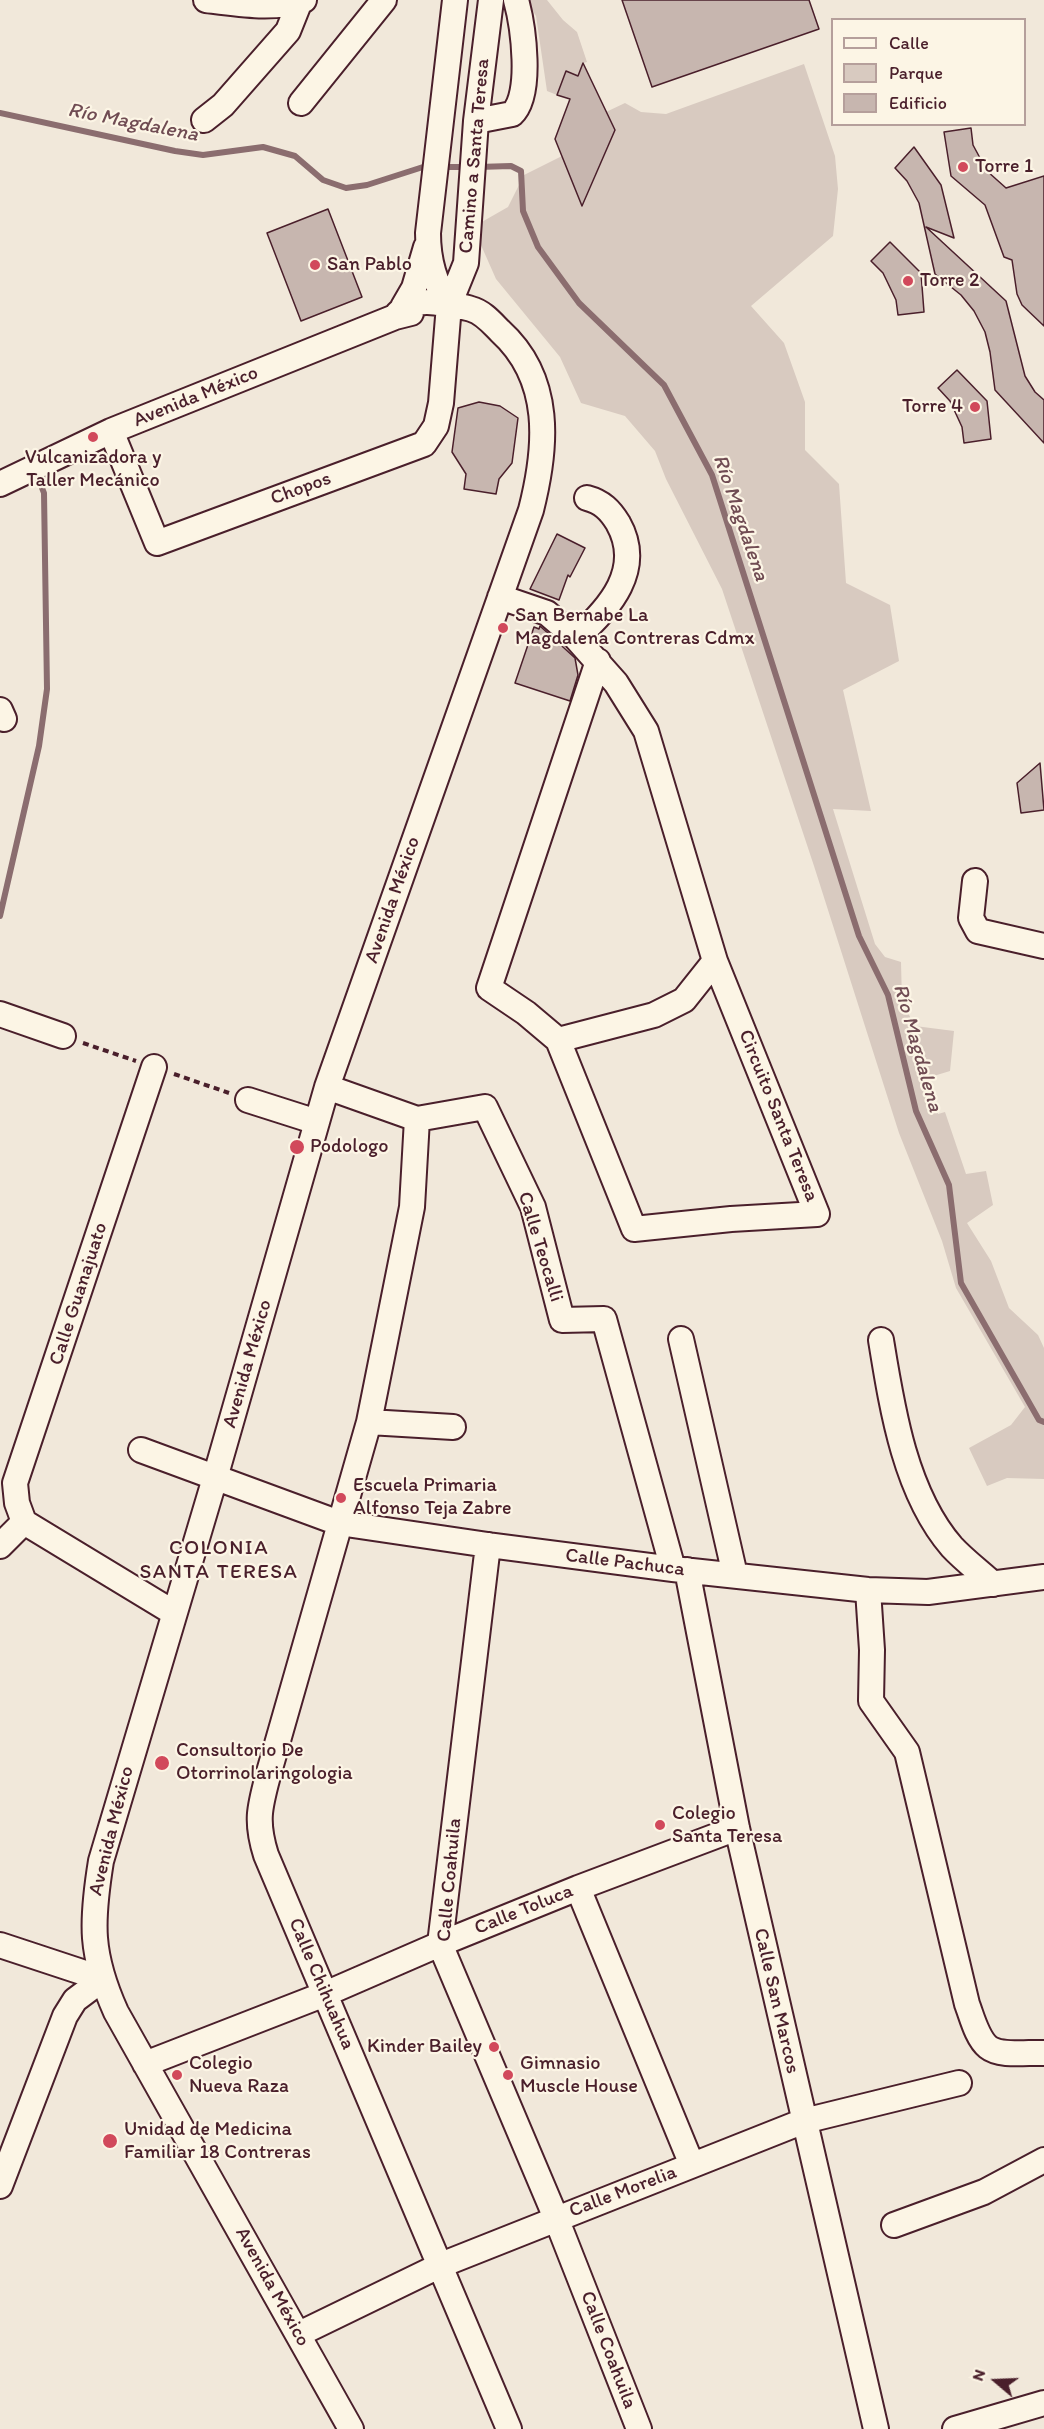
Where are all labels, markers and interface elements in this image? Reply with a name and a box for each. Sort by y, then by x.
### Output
legend [831,18,1026,126]
text: Calle [889,32,929,54]
street label: Camino a Santa Teresa [455,57,495,255]
text: Parque [889,62,943,84]
text: Edificio [889,92,947,114]
water label: Río Magdalena [66,98,200,148]
place label: Torre 1 [975,155,1033,179]
marker: Torre 1 [956,160,970,174]
place label: San Pablo [327,253,412,277]
marker: San Pablo [308,258,322,272]
place label: Torre 2 [920,269,979,293]
marker: Torre 2 [901,274,915,288]
street label: Avenida México [130,361,262,433]
place label: Torre 4 [902,395,963,419]
marker: Torre 4 [968,400,982,414]
marker: Vulcanizadora y Taller Mecánico [86,430,100,444]
place label: Vulcanizadora y Taller Mecánico [25,446,161,493]
water label: Río Magdalena [707,451,773,585]
street label: Chopos [267,467,335,511]
place label: San Bernabe La Magdalena Contreras Cdmx [515,604,754,651]
marker: San Bernabe La Magdalena Contreras Cdmx [496,621,510,635]
street label: Avenida México [360,833,426,967]
water label: Río Magdalena [887,981,947,1115]
street label: Circuito Santa Teresa [732,1026,824,1206]
place label: Podologo [310,1135,389,1159]
marker: Podologo [288,1138,306,1156]
street label: Calle Teocalli [512,1189,568,1305]
street label: Calle Guanajuato [45,1220,113,1368]
street label: Avenida México [218,1297,278,1431]
place label: Escuela Primaria Alfonso Teja Zabre [353,1474,511,1521]
marker: Escuela Primaria Alfonso Teja Zabre [334,1491,348,1505]
district label: COLONIA SANTA TERESA [139,1536,299,1586]
street label: Calle Pachuca [564,1544,686,1582]
place label: Consultorio De Otorrinolaringologia [176,1739,353,1786]
marker: Consultorio De Otorrinolaringologia [153,1754,171,1772]
street label: Avenida México [84,1764,140,1898]
place label: Colegio Santa Teresa [672,1802,782,1849]
street label: Calle Coahuila [433,1817,467,1943]
marker: Colegio Santa Teresa [653,1818,667,1832]
street label: Calle Toluca [471,1879,577,1941]
street label: Calle Chihuahua [283,1915,359,2053]
street label: Calle San Marcos [748,1926,804,2076]
place label: Kinder Bailey [367,2035,482,2059]
marker: Kinder Bailey [487,2040,501,2054]
place label: Colegio Nueva Raza [189,2052,289,2099]
place label: Gimnasio Muscle House [520,2052,638,2099]
marker: Colegio Nueva Raza [170,2068,184,2082]
marker: Gimnasio Muscle House [501,2068,515,2082]
place label: Unidad de Medicina Familiar 18 Contreras [124,2118,311,2165]
marker: Unidad de Medicina Familiar 18 Contreras [101,2132,119,2150]
street label: Calle Morelia [566,2161,680,2223]
street label: Avenida México [229,2223,315,2351]
street label: Calle Coahuila [575,2288,641,2412]
north arrow [966,2351,1026,2411]
text: N [968,2367,989,2383]

